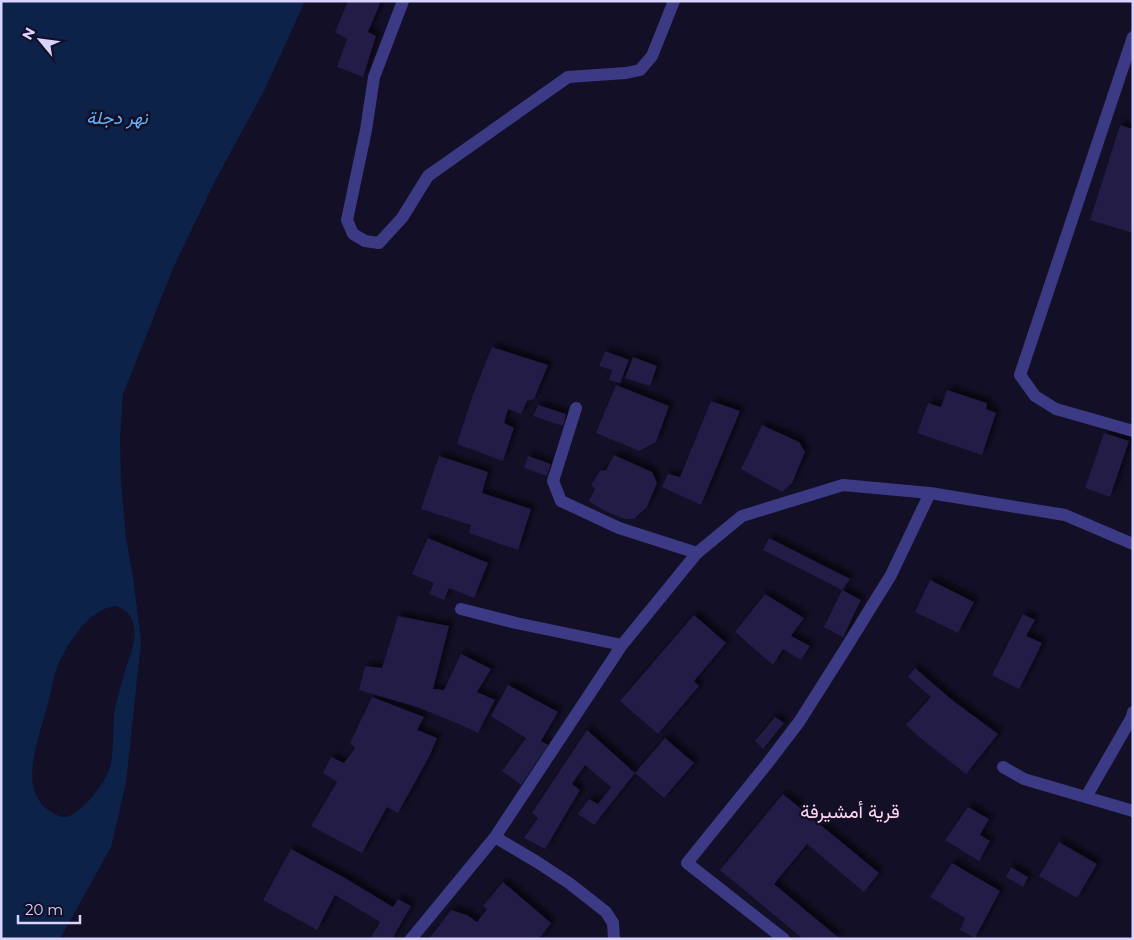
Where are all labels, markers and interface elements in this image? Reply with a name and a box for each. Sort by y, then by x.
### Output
north arrow [15,15,65,65]
text: N [18,24,39,43]
water label: نهر دجلة [86,107,149,129]
district label: قرية أمشيرفة [800,800,900,823]
scale bar [18,892,80,924]
text: 20 m [25,900,63,919]

